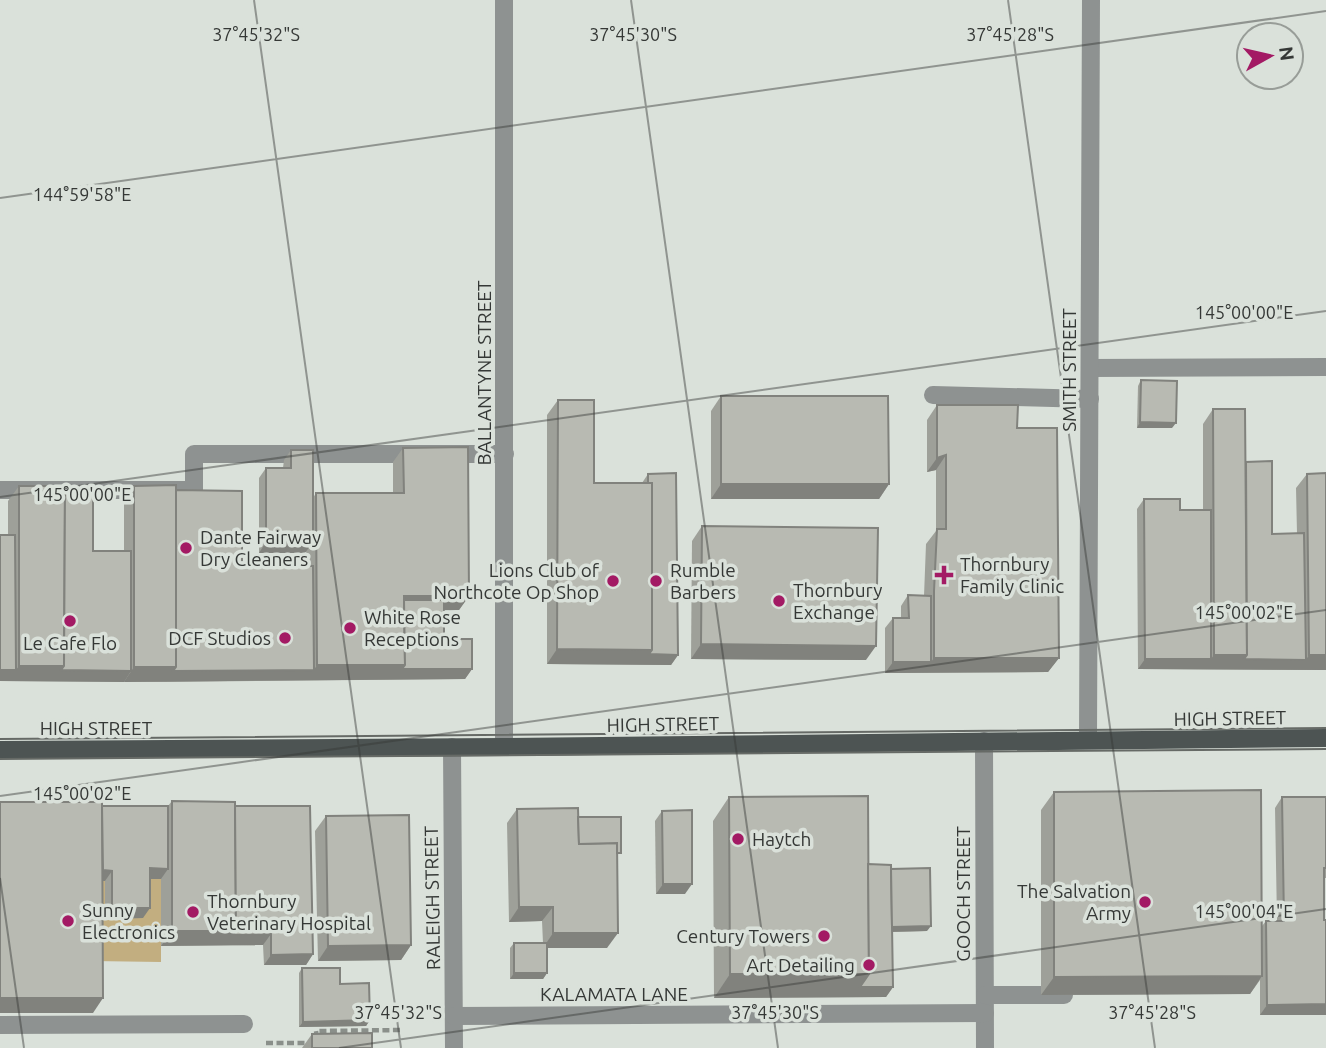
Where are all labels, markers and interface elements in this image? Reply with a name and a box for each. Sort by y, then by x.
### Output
north arrow [1235,21,1305,91]
text: 37°45'32"S [212,24,300,44]
text: 37°45'30"S [589,24,677,44]
text: 37°45'28"S [966,24,1054,44]
text: N [1275,45,1299,62]
text: 144°59'58"E [33,184,131,204]
street label: BALLANTYNE STREET [473,280,495,466]
text: 145°00'00"E [1195,302,1293,322]
street label: SMITH STREET [1058,308,1080,432]
text: 145°00'00"E [33,484,131,504]
place label: Dante Fairway Dry Cleaners [200,526,321,570]
marker: Dante Fairway Dry Cleaners [178,540,194,556]
place label: Thornbury Family Clinic [960,553,1064,597]
place label: Lions Club of Northcote Op Shop [433,559,600,603]
place label: Rumble Barbers [670,559,736,603]
marker: Thornbury Family Clinic [934,565,954,585]
marker: Lions Club of Northcote Op Shop [605,573,621,589]
marker: Rumble Barbers [648,573,664,589]
place label: Thornbury Exchange [793,579,882,623]
marker: Thornbury Exchange [771,593,787,609]
text: 145°00'02"E [1195,602,1293,622]
place label: White Rose Receptions [364,606,461,650]
marker: Le Cafe Flo [62,613,78,629]
marker: White Rose Receptions [342,620,358,636]
place label: DCF Studios [168,627,271,649]
marker: DCF Studios [277,630,293,646]
place label: Le Cafe Flo [23,632,117,654]
street label: HIGH STREET [1174,706,1287,730]
street label: HIGH STREET [607,712,720,736]
street label: HIGH STREET [40,717,153,739]
text: 145°00'02"E [33,783,131,803]
street label: RALEIGH STREET [420,825,444,970]
street label: GOOCH STREET [952,826,974,962]
place label: Haytch [752,828,811,850]
marker: Haytch [730,831,746,847]
place label: The Salvation Army [1017,880,1131,924]
place label: Thornbury Veterinary Hospital [207,890,371,934]
marker: The Salvation Army [1137,894,1153,910]
place label: Sunny Electronics [82,899,175,943]
text: 145°00'04"E [1195,901,1293,921]
marker: Thornbury Veterinary Hospital [185,904,201,920]
marker: Sunny Electronics [60,913,76,929]
place label: Century Towers [676,925,810,947]
marker: Century Towers [816,928,832,944]
place label: Art Detailing [747,954,855,976]
marker: Art Detailing [861,957,877,973]
street label: KALAMATA LANE [540,983,688,1005]
text: 37°45'32"S [354,1002,442,1022]
text: 37°45'30"S [731,1002,819,1022]
text: 37°45'28"S [1108,1002,1196,1022]

